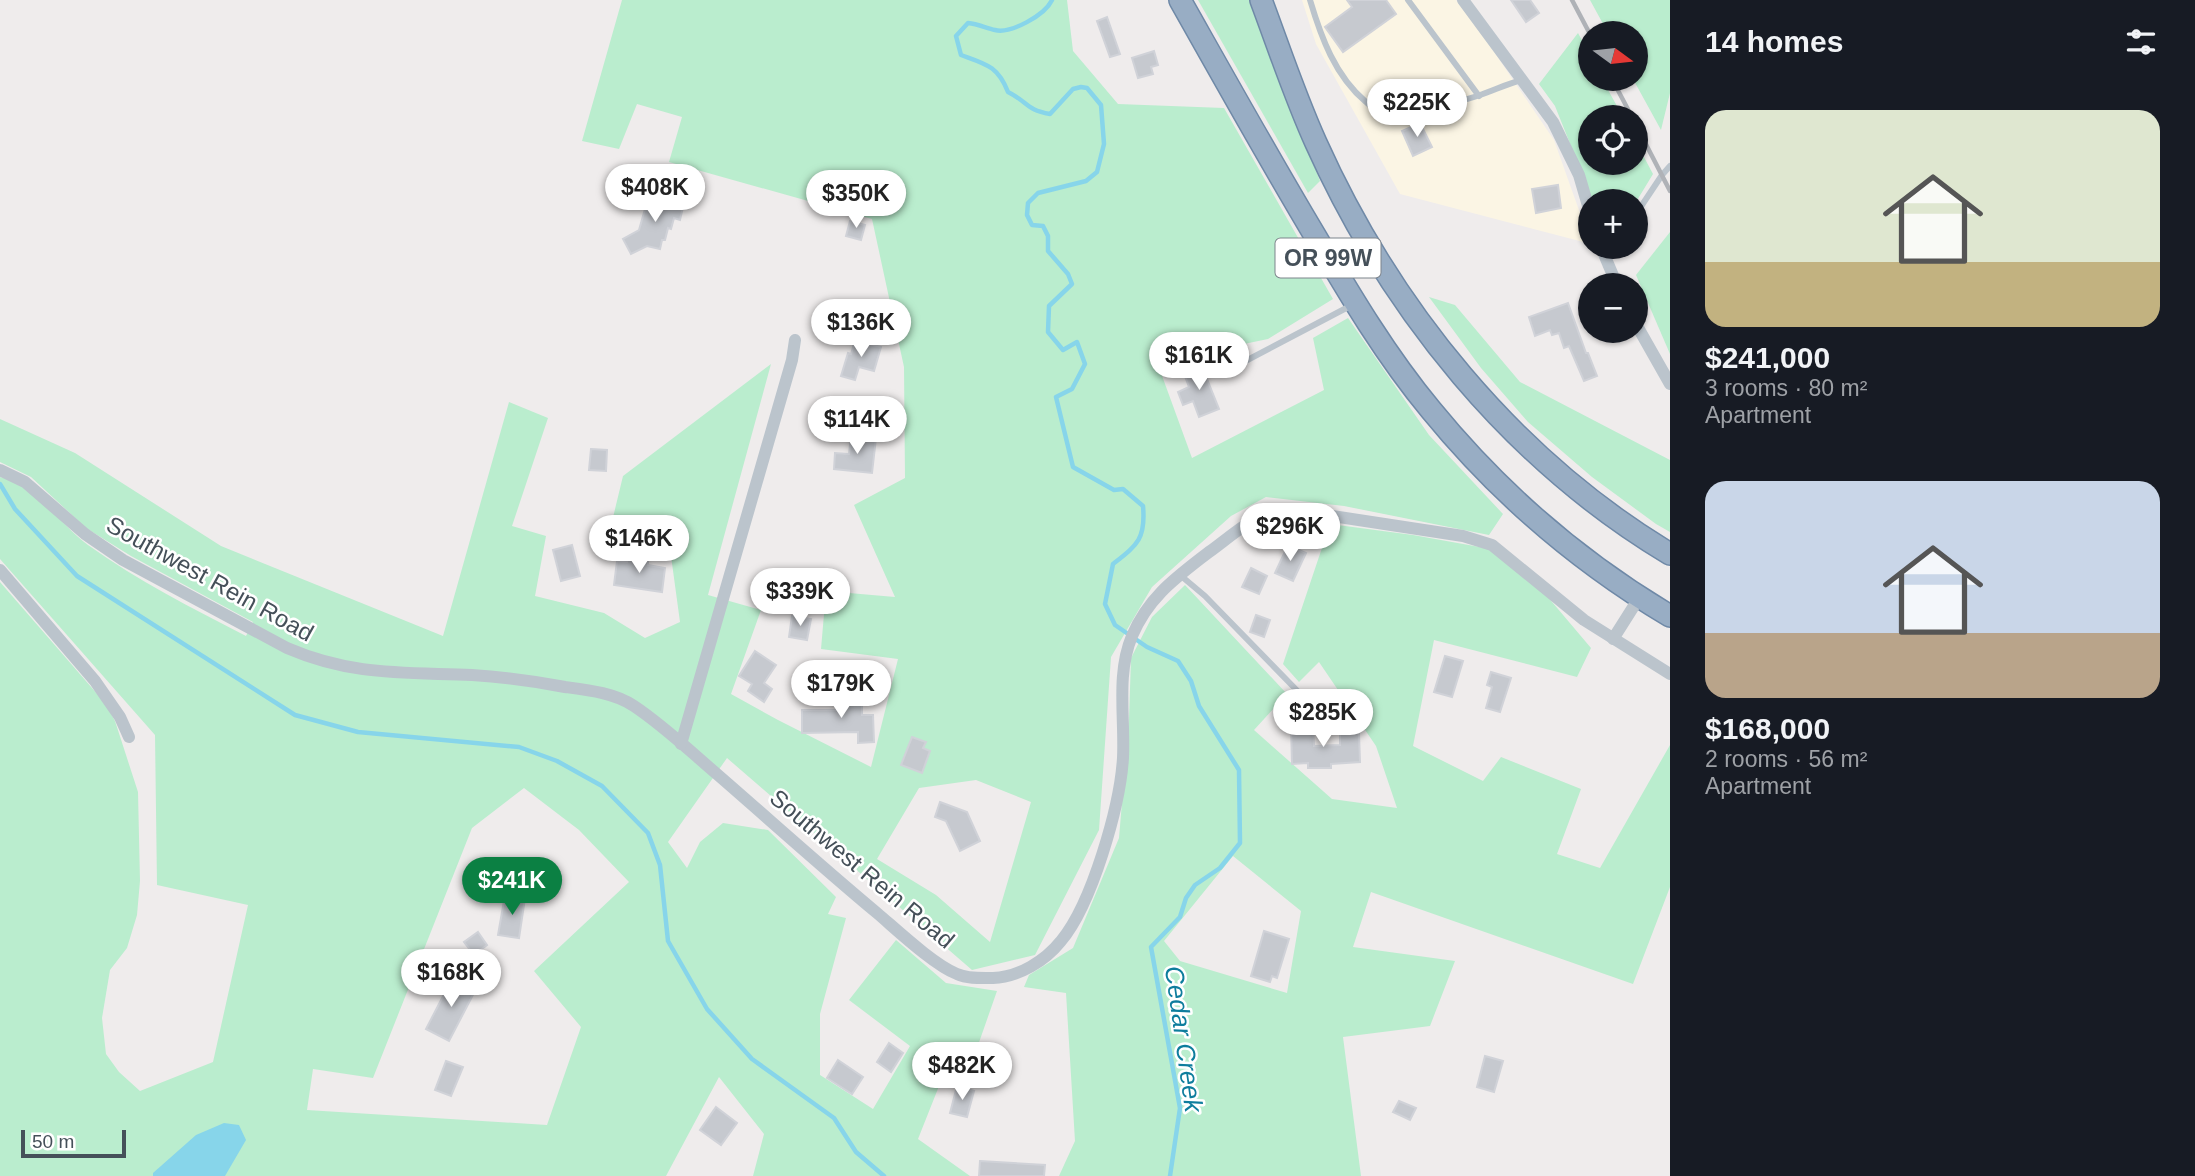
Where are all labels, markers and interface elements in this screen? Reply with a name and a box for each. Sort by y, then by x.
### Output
north arrow [1578,21,1648,91]
map controls [1578,21,1648,343]
icon: filters [2122,23,2160,61]
text: 14 homes [1705,25,1843,58]
pin: $225K [1368,80,1466,139]
text: $225K [1383,89,1451,115]
button: locate [1578,105,1648,175]
icon: home [1870,156,1996,282]
pin: $408K [606,164,704,224]
pin: $350K [807,170,905,230]
text: $408K [621,174,689,200]
text: $350K [822,180,890,206]
button: + [1578,189,1648,259]
road number: OR 99W [1276,238,1380,278]
button: − [1578,273,1648,343]
pin: $136K [812,300,910,359]
text: $136K [827,309,895,335]
pin: $161K [1150,332,1248,392]
text: $241,000 [1705,341,1830,374]
text: $161K [1165,342,1233,368]
text: 3 rooms · 80 m² [1705,375,1867,401]
pin: $114K [808,396,906,456]
text: Apartment [1705,402,1811,428]
text: $114K [824,406,890,432]
pin: $296K [1241,504,1339,563]
street label: Southwest Rein Road [102,510,318,647]
text: $296K [1256,513,1324,539]
pin: $146K [590,516,688,575]
text: $146K [605,525,673,551]
icon: home [1870,527,1996,653]
pin: $339K [751,568,849,628]
text: $339K [766,578,834,604]
pin: $179K [792,660,890,720]
text: $179K [807,670,875,696]
pin: $285K [1274,690,1372,749]
text: $285K [1289,699,1357,725]
text: $168,000 [1705,712,1830,745]
text: 2 rooms · 56 m² [1705,746,1867,772]
text: Apartment [1705,773,1811,799]
street label: Southwest Rein Road [765,784,960,954]
pin: $241K [463,858,561,917]
text: $241K [478,867,546,893]
pin: $168K [402,950,500,1009]
text: $168K [417,959,485,985]
water label: Cedar Creek [1159,964,1209,1116]
pin: $482K [913,1042,1011,1102]
text: $482K [928,1052,996,1078]
scale bar [21,1127,126,1159]
text: 50 m [32,1131,74,1152]

